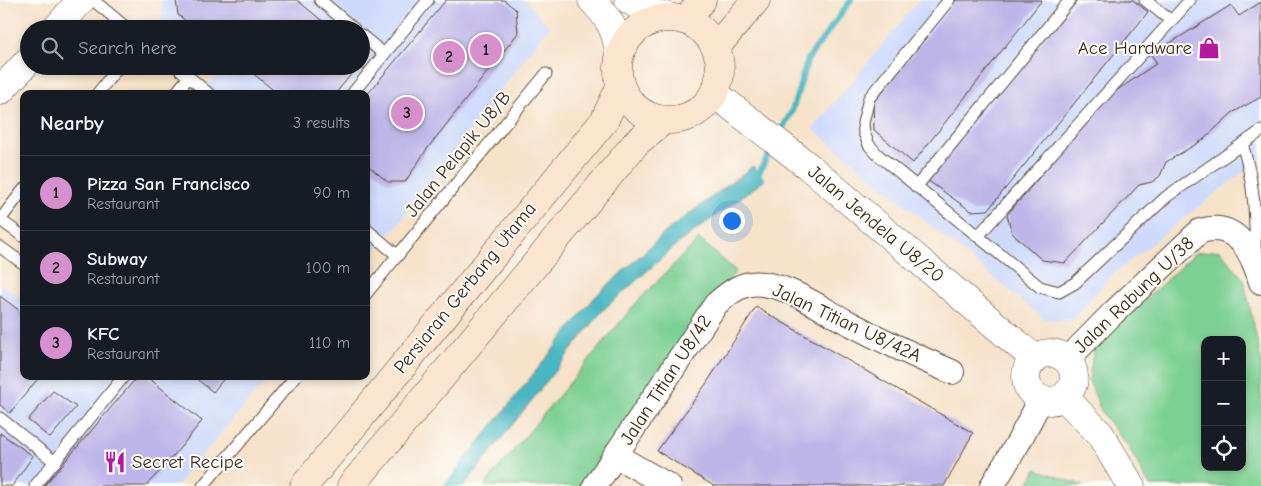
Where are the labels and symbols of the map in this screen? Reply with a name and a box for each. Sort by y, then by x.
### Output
pin: 1 [470,31,502,69]
shop icon: Ace Hardware [1196,35,1222,61]
place label: Ace Hardware [1078,37,1192,59]
pin: 2 [433,38,465,76]
street label: Jalan Pelapik U8/B [401,87,515,221]
pin: 3 [391,94,423,132]
street label: Jalan Jendela U8/20 [804,161,948,287]
street label: Persiaran Gerbang Utama [389,198,541,378]
your location [719,208,745,234]
street label: Jalan Rabung U/38 [1070,232,1198,358]
street label: Jalan Titian U8/42A [769,279,925,367]
street label: Jalan Titian U8/42 [616,311,716,449]
restaurant icon: Secret Recipe [102,449,128,475]
place label: Secret Recipe [132,451,243,473]

